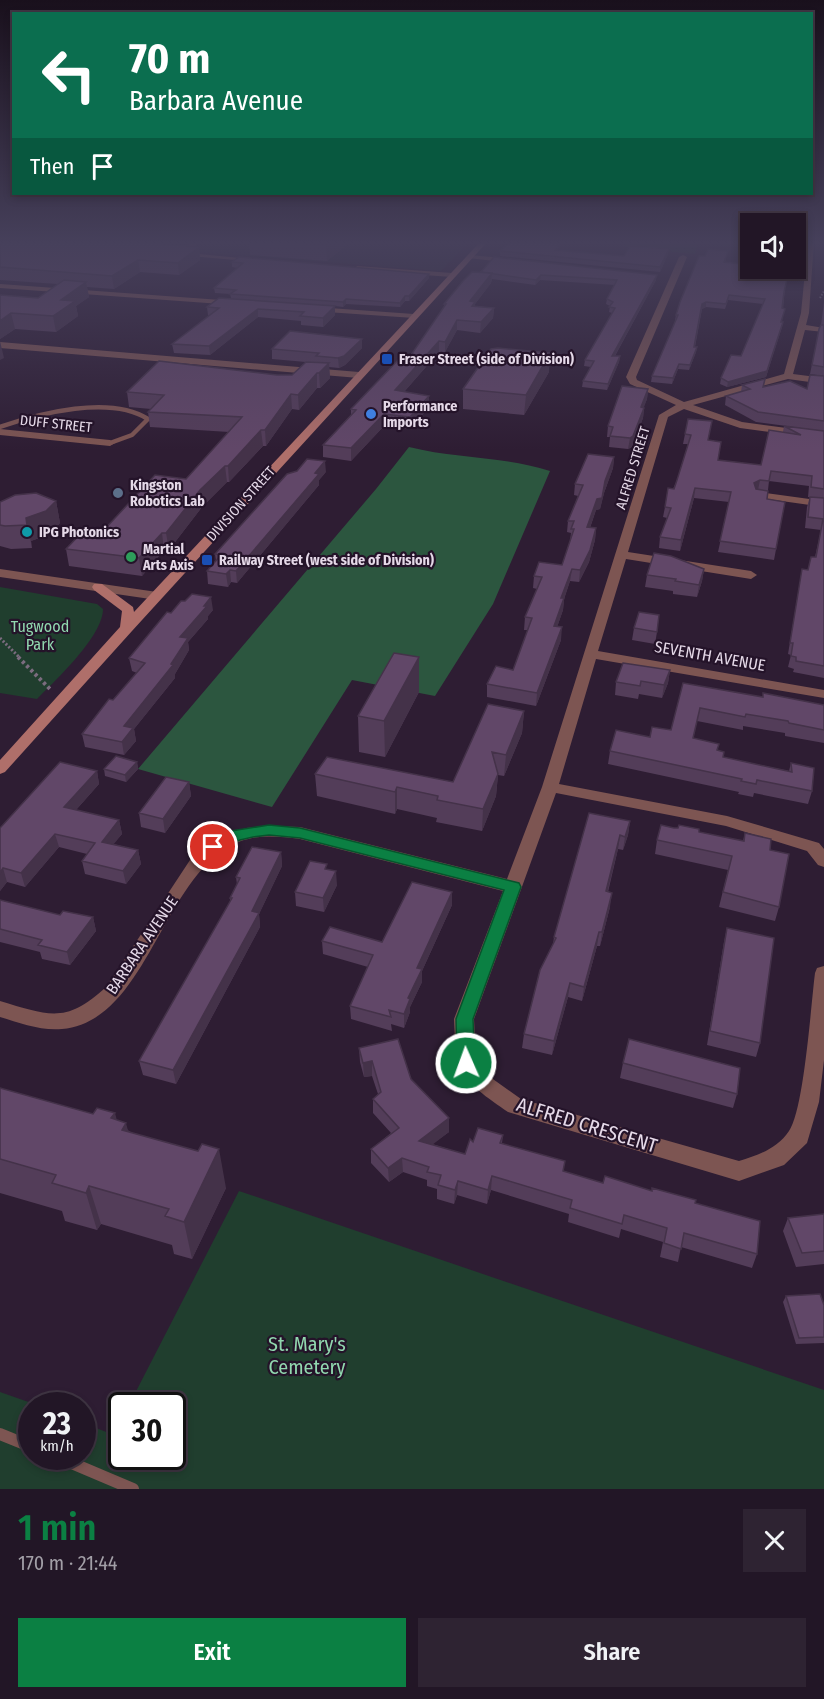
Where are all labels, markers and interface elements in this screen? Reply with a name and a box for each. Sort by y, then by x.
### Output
text: 70 m [129,34,210,84]
icon: left [30,36,108,114]
text: Barbara Avenue [129,85,303,117]
icon: arrive [86,150,119,183]
text: Then [30,153,74,180]
map controls [740,213,806,279]
button: sound [740,213,806,279]
place label: Fraser Street (side of Division) [399,351,574,368]
marker: Fraser Street (side of Division) [380,352,394,366]
place label: Performance Imports [383,398,457,431]
marker: Performance Imports [364,407,378,421]
street label: DUFF STREET [19,412,93,436]
street label: ALFRED STREET [612,424,654,511]
street label: DIVISION STREET [203,463,279,545]
place label: Kingston Robotics Lab [130,477,205,510]
marker: Kingston Robotics Lab [111,486,125,500]
place label: IPG Photonics [39,524,119,541]
marker: IPG Photonics [20,525,34,539]
place label: Martial Arts Axis [142,541,194,574]
marker: Martial Arts Axis [124,550,138,564]
place label: Railway Street (west side of Division) [219,552,434,569]
marker: Railway Street (west side of Division) [200,553,214,567]
park label: Tugwood Park [11,617,69,654]
street label: SEVENTH AVENUE [653,637,767,675]
pin [187,821,238,872]
icon: arrive [196,830,229,863]
street label: BARBARA AVENUE [102,892,182,998]
position arrow [434,1031,498,1095]
street label: ALFRED CRESCENT [514,1092,661,1158]
park label: St. Mary's Cemetery [268,1332,346,1379]
speed limit sign: 30 [108,1392,186,1470]
text: 23 [43,1406,71,1442]
text: km/h [40,1437,74,1455]
text: 1 min [18,1506,96,1550]
button: close [743,1509,806,1572]
text: 170 m · 21:44 [18,1551,118,1575]
button: Exit [18,1618,406,1687]
button: Share [418,1618,806,1687]

